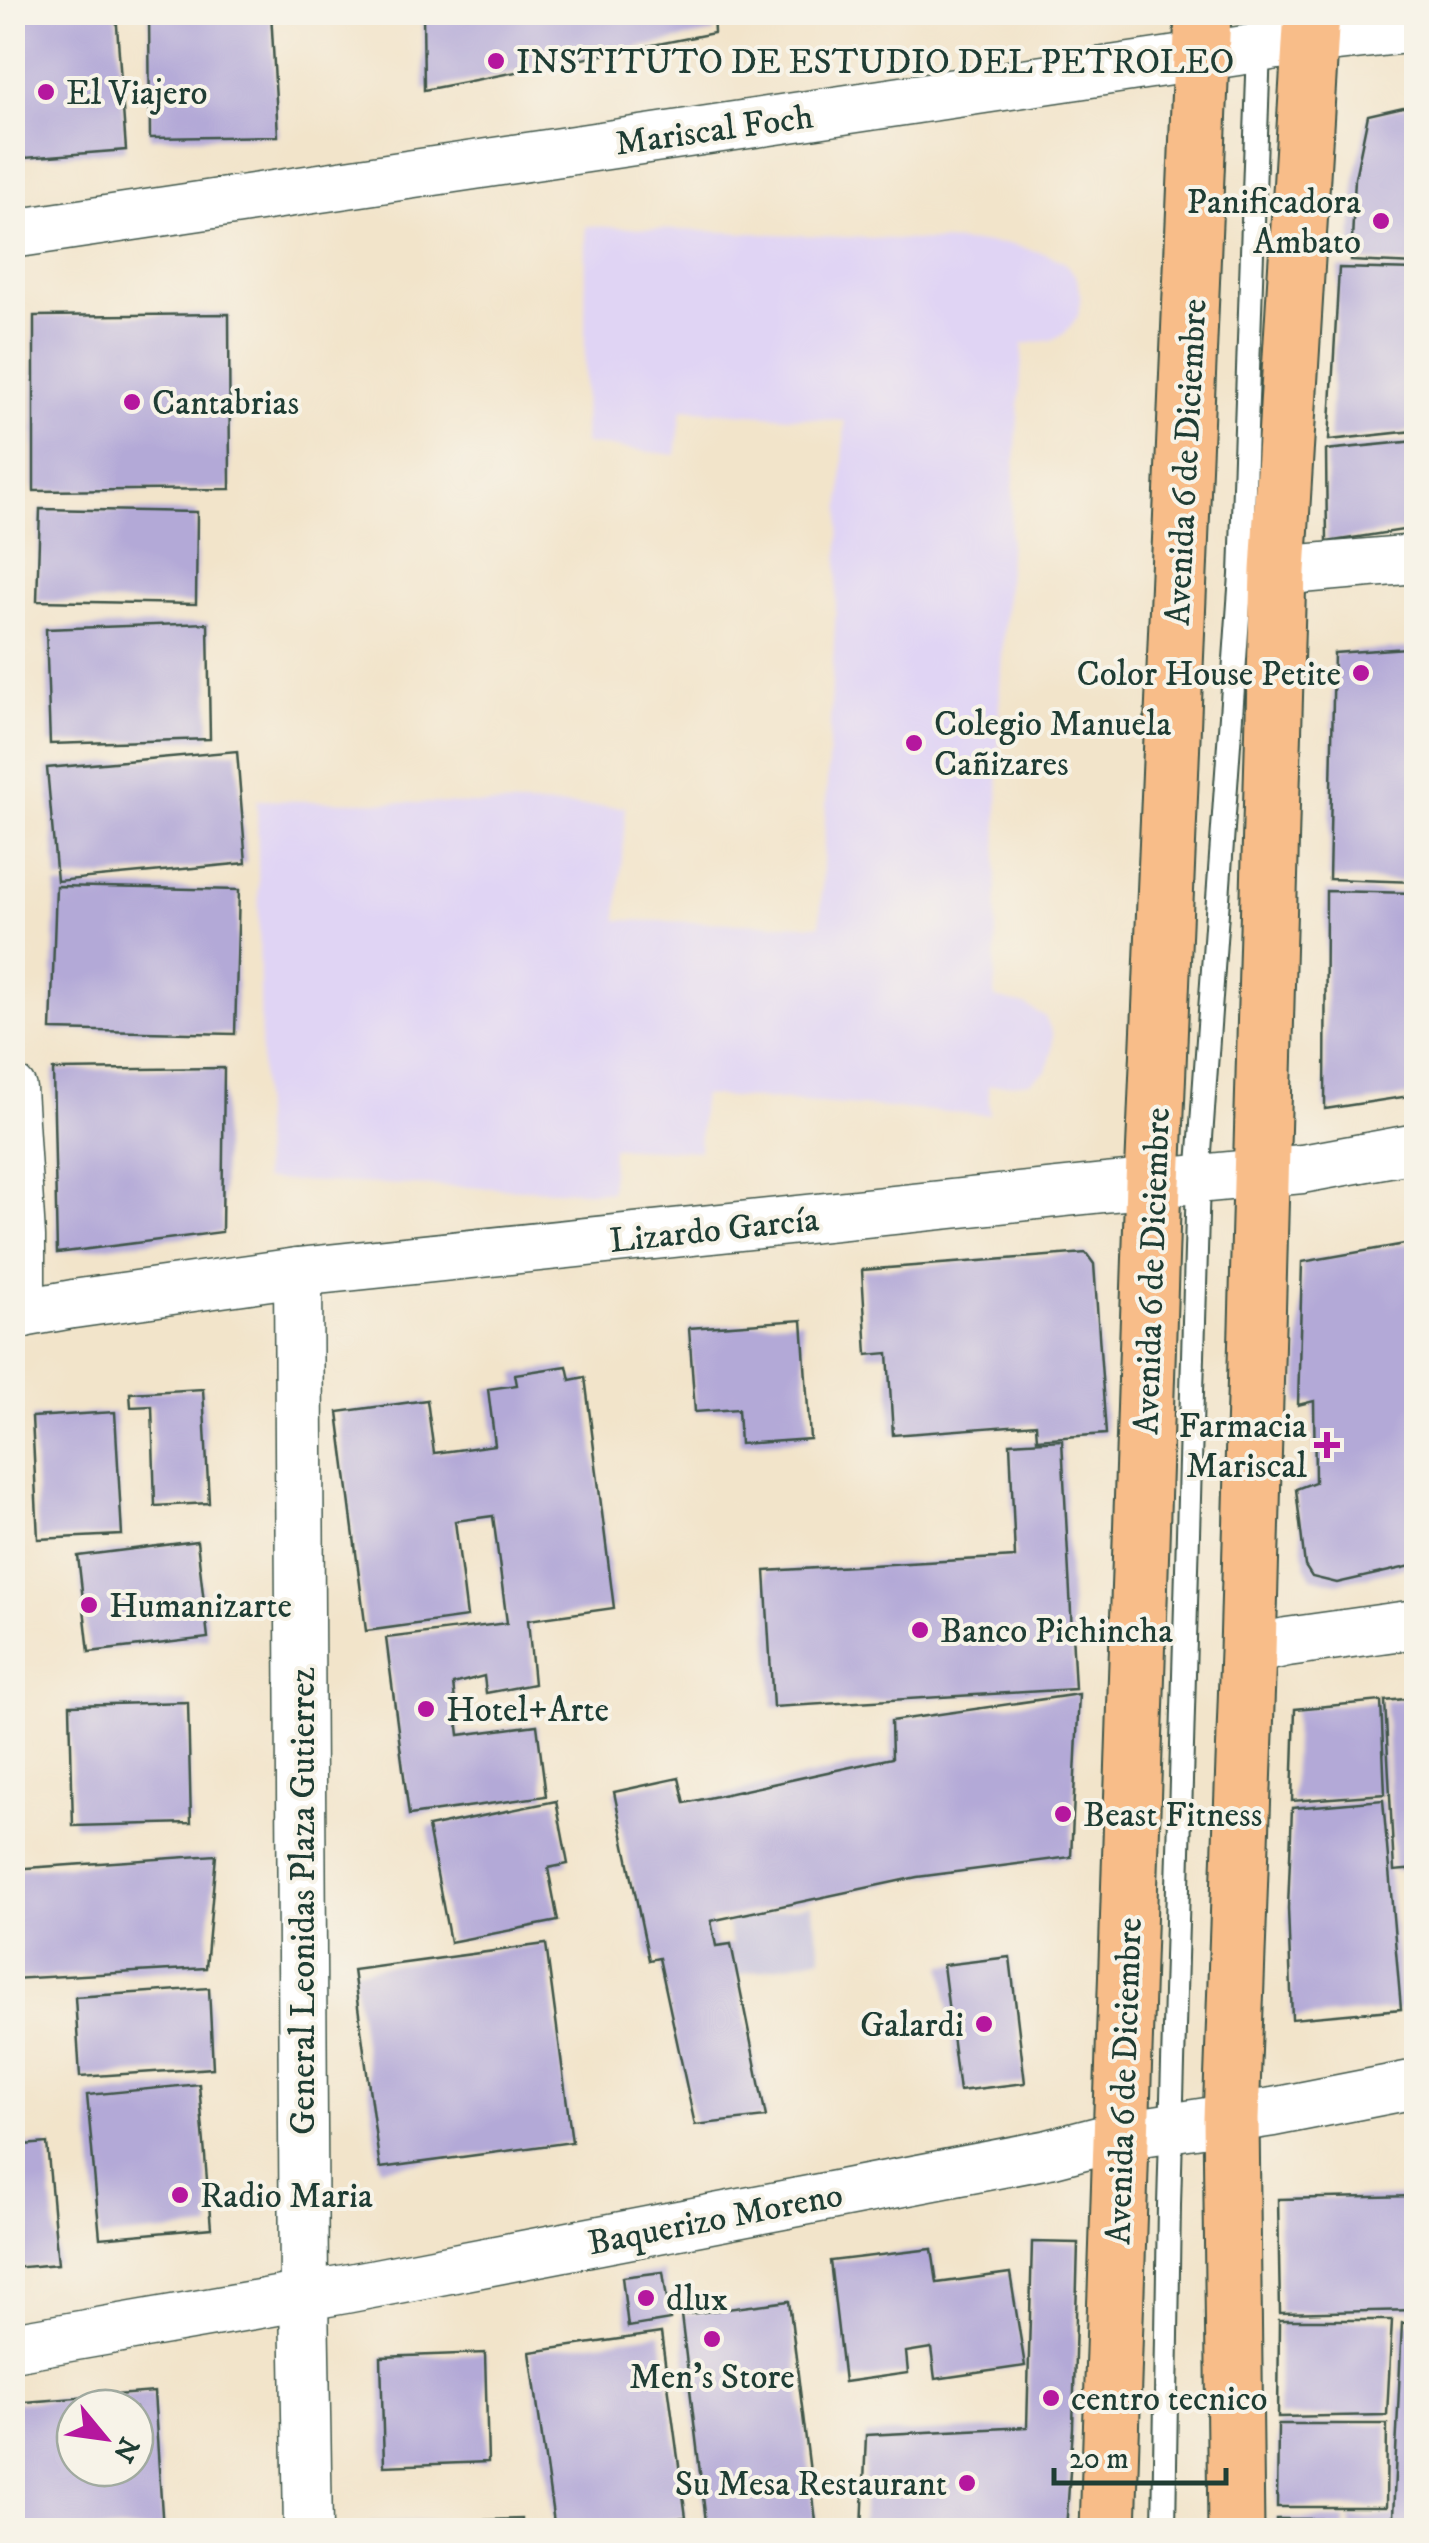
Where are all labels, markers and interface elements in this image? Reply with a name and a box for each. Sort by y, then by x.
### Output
place label: INSTITUTO DE ESTUDIO DEL PETROLEO [516,41,1234,85]
marker: INSTITUTO DE ESTUDIO DEL PETROLEO [485,50,507,72]
place label: El Viajero [66,72,208,116]
marker: El Viajero [35,81,57,103]
street label: Mariscal Foch [613,95,816,167]
place label: Panificadora Ambato [1187,181,1361,265]
marker: Panificadora Ambato [1370,210,1392,232]
street label: Avenida 6 de Diciembre [1156,297,1218,627]
place label: Cantabrias [152,382,299,426]
marker: Cantabrias [121,391,143,413]
place label: Color House Petite [1076,653,1341,697]
marker: Color House Petite [1350,662,1372,684]
place label: Colegio Manuela Cañizares [934,703,1172,787]
marker: Colegio Manuela Cañizares [903,732,925,754]
street label: Avenida 6 de Diciembre [1125,1107,1181,1435]
street label: Lizardo García [607,1198,821,1264]
place label: Farmacia Mariscal [1179,1405,1307,1489]
marker: Farmacia Mariscal [1316,1434,1338,1456]
place label: Humanizarte [109,1585,292,1629]
marker: Humanizarte [78,1594,100,1616]
place label: Banco Pichincha [940,1610,1173,1654]
marker: Banco Pichincha [909,1619,931,1641]
street label: General Leonidas Plaza Gutierrez [282,1667,326,2135]
place label: Hotel+Arte [446,1689,609,1733]
marker: Hotel+Arte [415,1698,437,1720]
place label: Beast Fitness [1083,1794,1263,1838]
marker: Beast Fitness [1052,1803,1074,1825]
street label: Avenida 6 de Diciembre [1097,1917,1153,2245]
place label: Galardi [860,2004,964,2048]
marker: Galardi [973,2013,995,2035]
street label: Baquerizo Moreno [584,2174,846,2266]
place label: Radio Maria [200,2175,373,2219]
marker: Radio Maria [169,2184,191,2206]
place label: dlux [666,2278,728,2322]
marker: dlux [635,2287,657,2309]
marker: Men's Store [701,2328,723,2350]
place label: Men's Store [629,2356,795,2400]
place label: centro tecnico [1071,2378,1268,2422]
marker: centro tecnico [1040,2387,1062,2409]
north arrow [55,2388,155,2488]
scale bar [1054,2423,1226,2485]
text: N [105,2431,146,2468]
text: 20 m [1069,2441,1129,2478]
place label: Su Mesa Restaurant [675,2463,947,2507]
marker: Su Mesa Restaurant [956,2472,978,2494]

